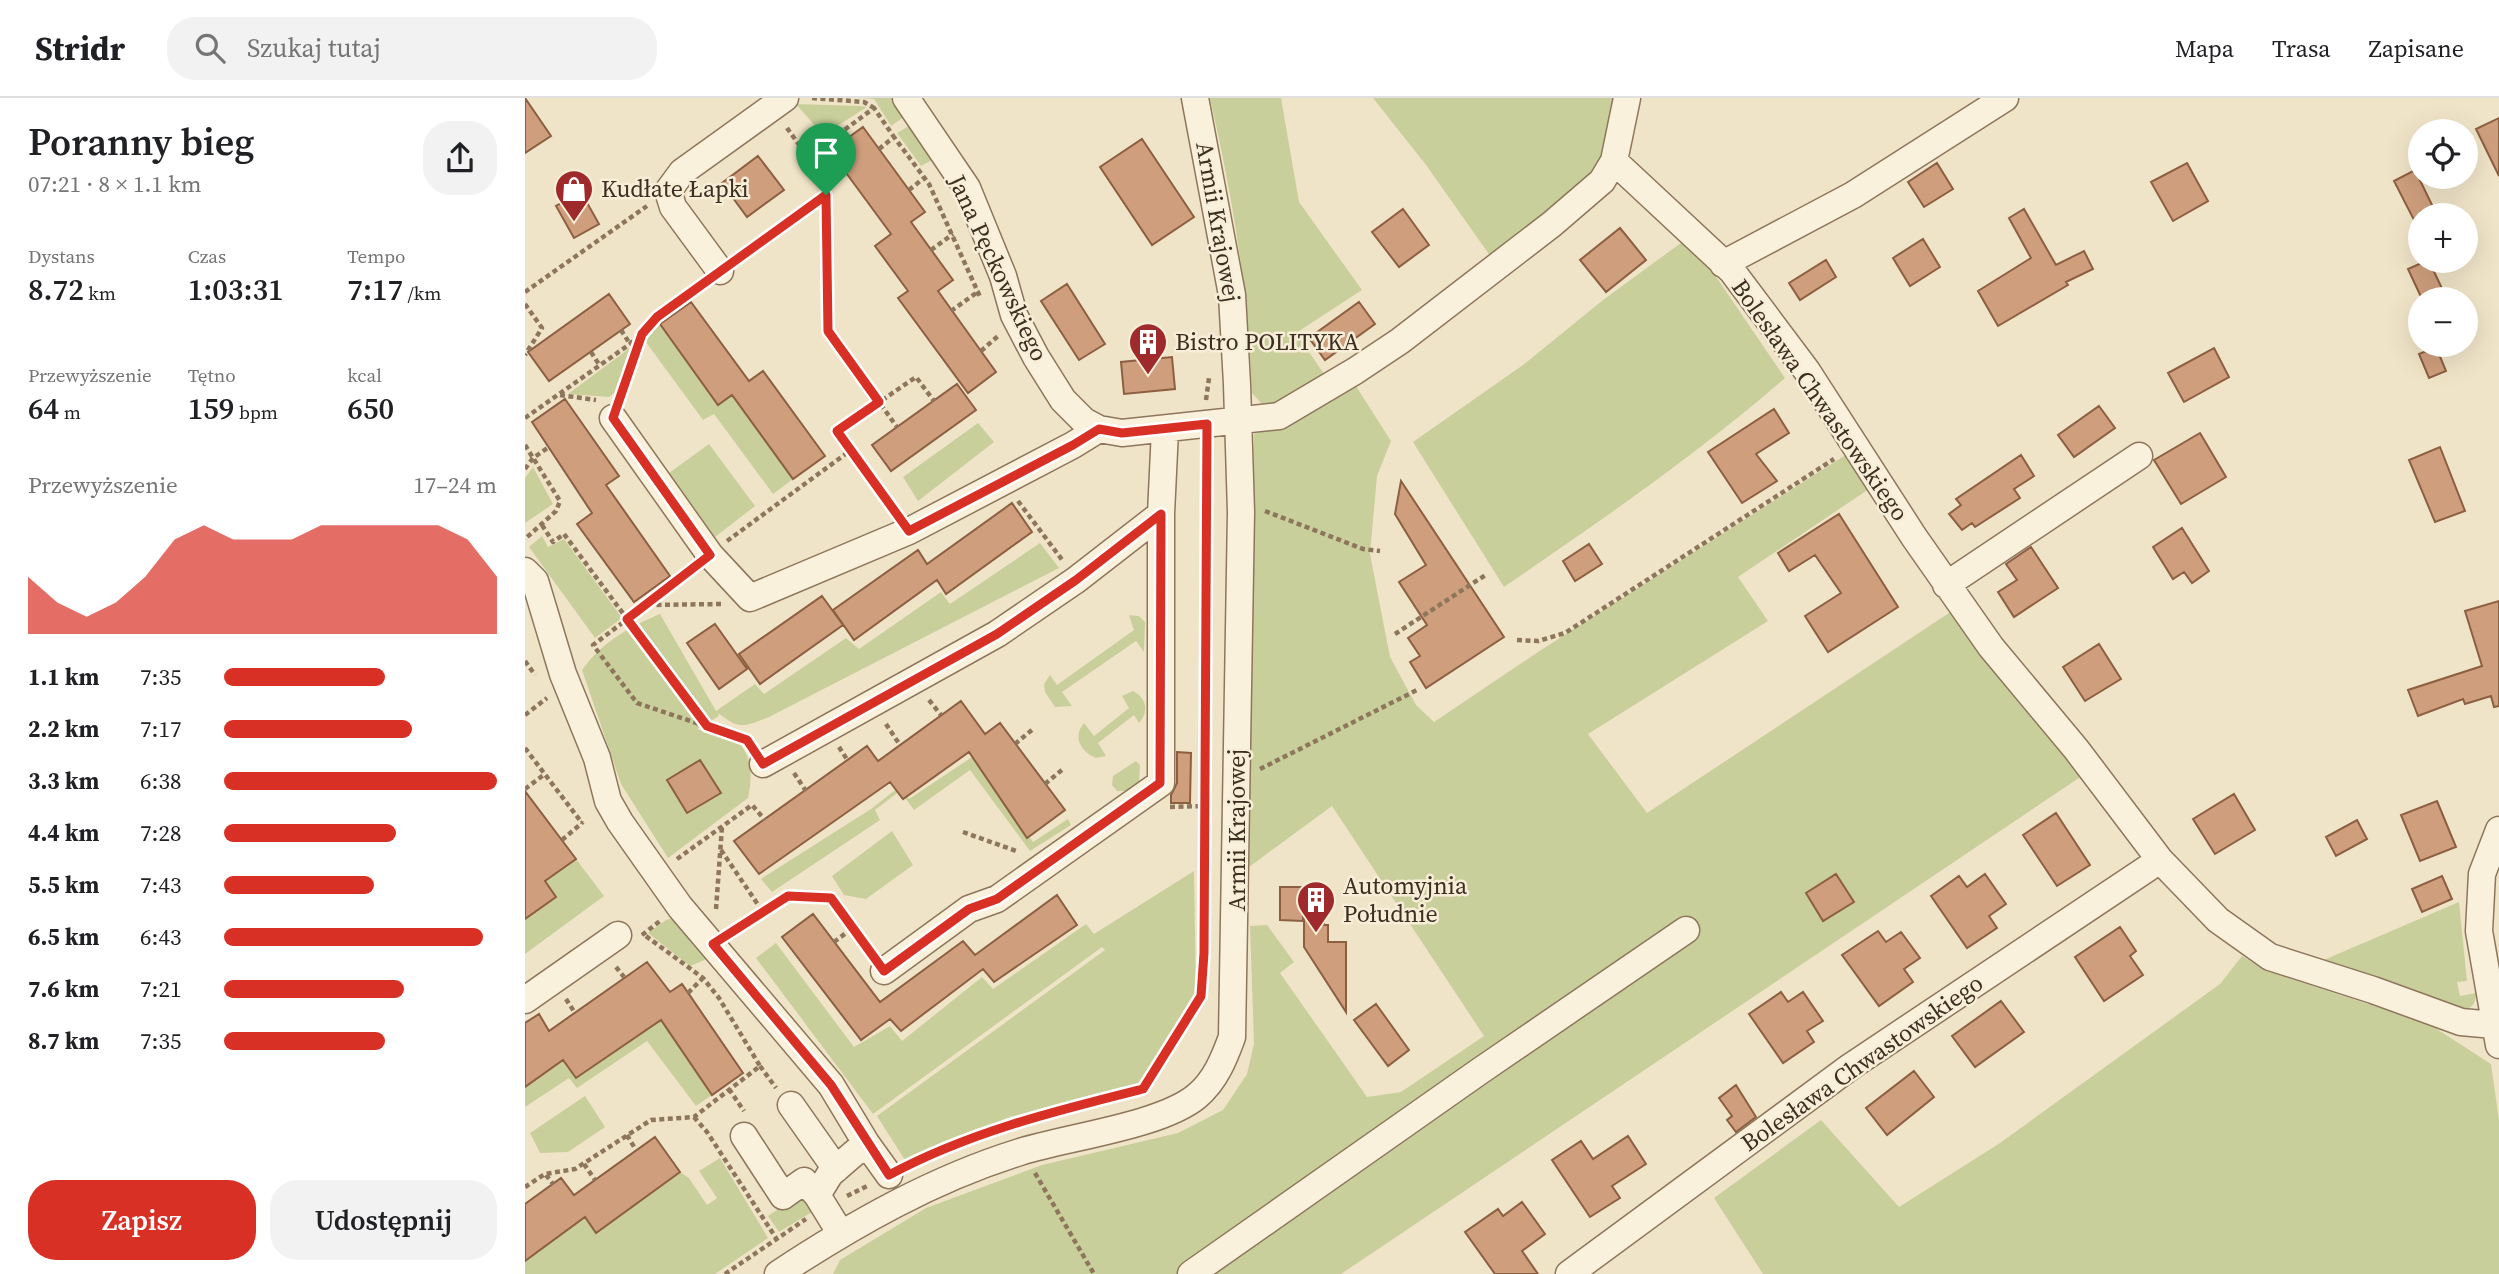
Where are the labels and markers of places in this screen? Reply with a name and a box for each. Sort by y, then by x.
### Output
pin [796,123,856,195]
shop icon: Kudłate Łapki [553,168,595,223]
place label: Kudłate Łapki [601,172,749,205]
building icon: Bistro POLITYKA [1127,321,1169,376]
place label: Bistro POLITYKA [1175,325,1359,358]
place label: Automyjnia Południe [1343,869,1468,930]
building icon: Automyjnia Południe [1295,879,1337,934]

